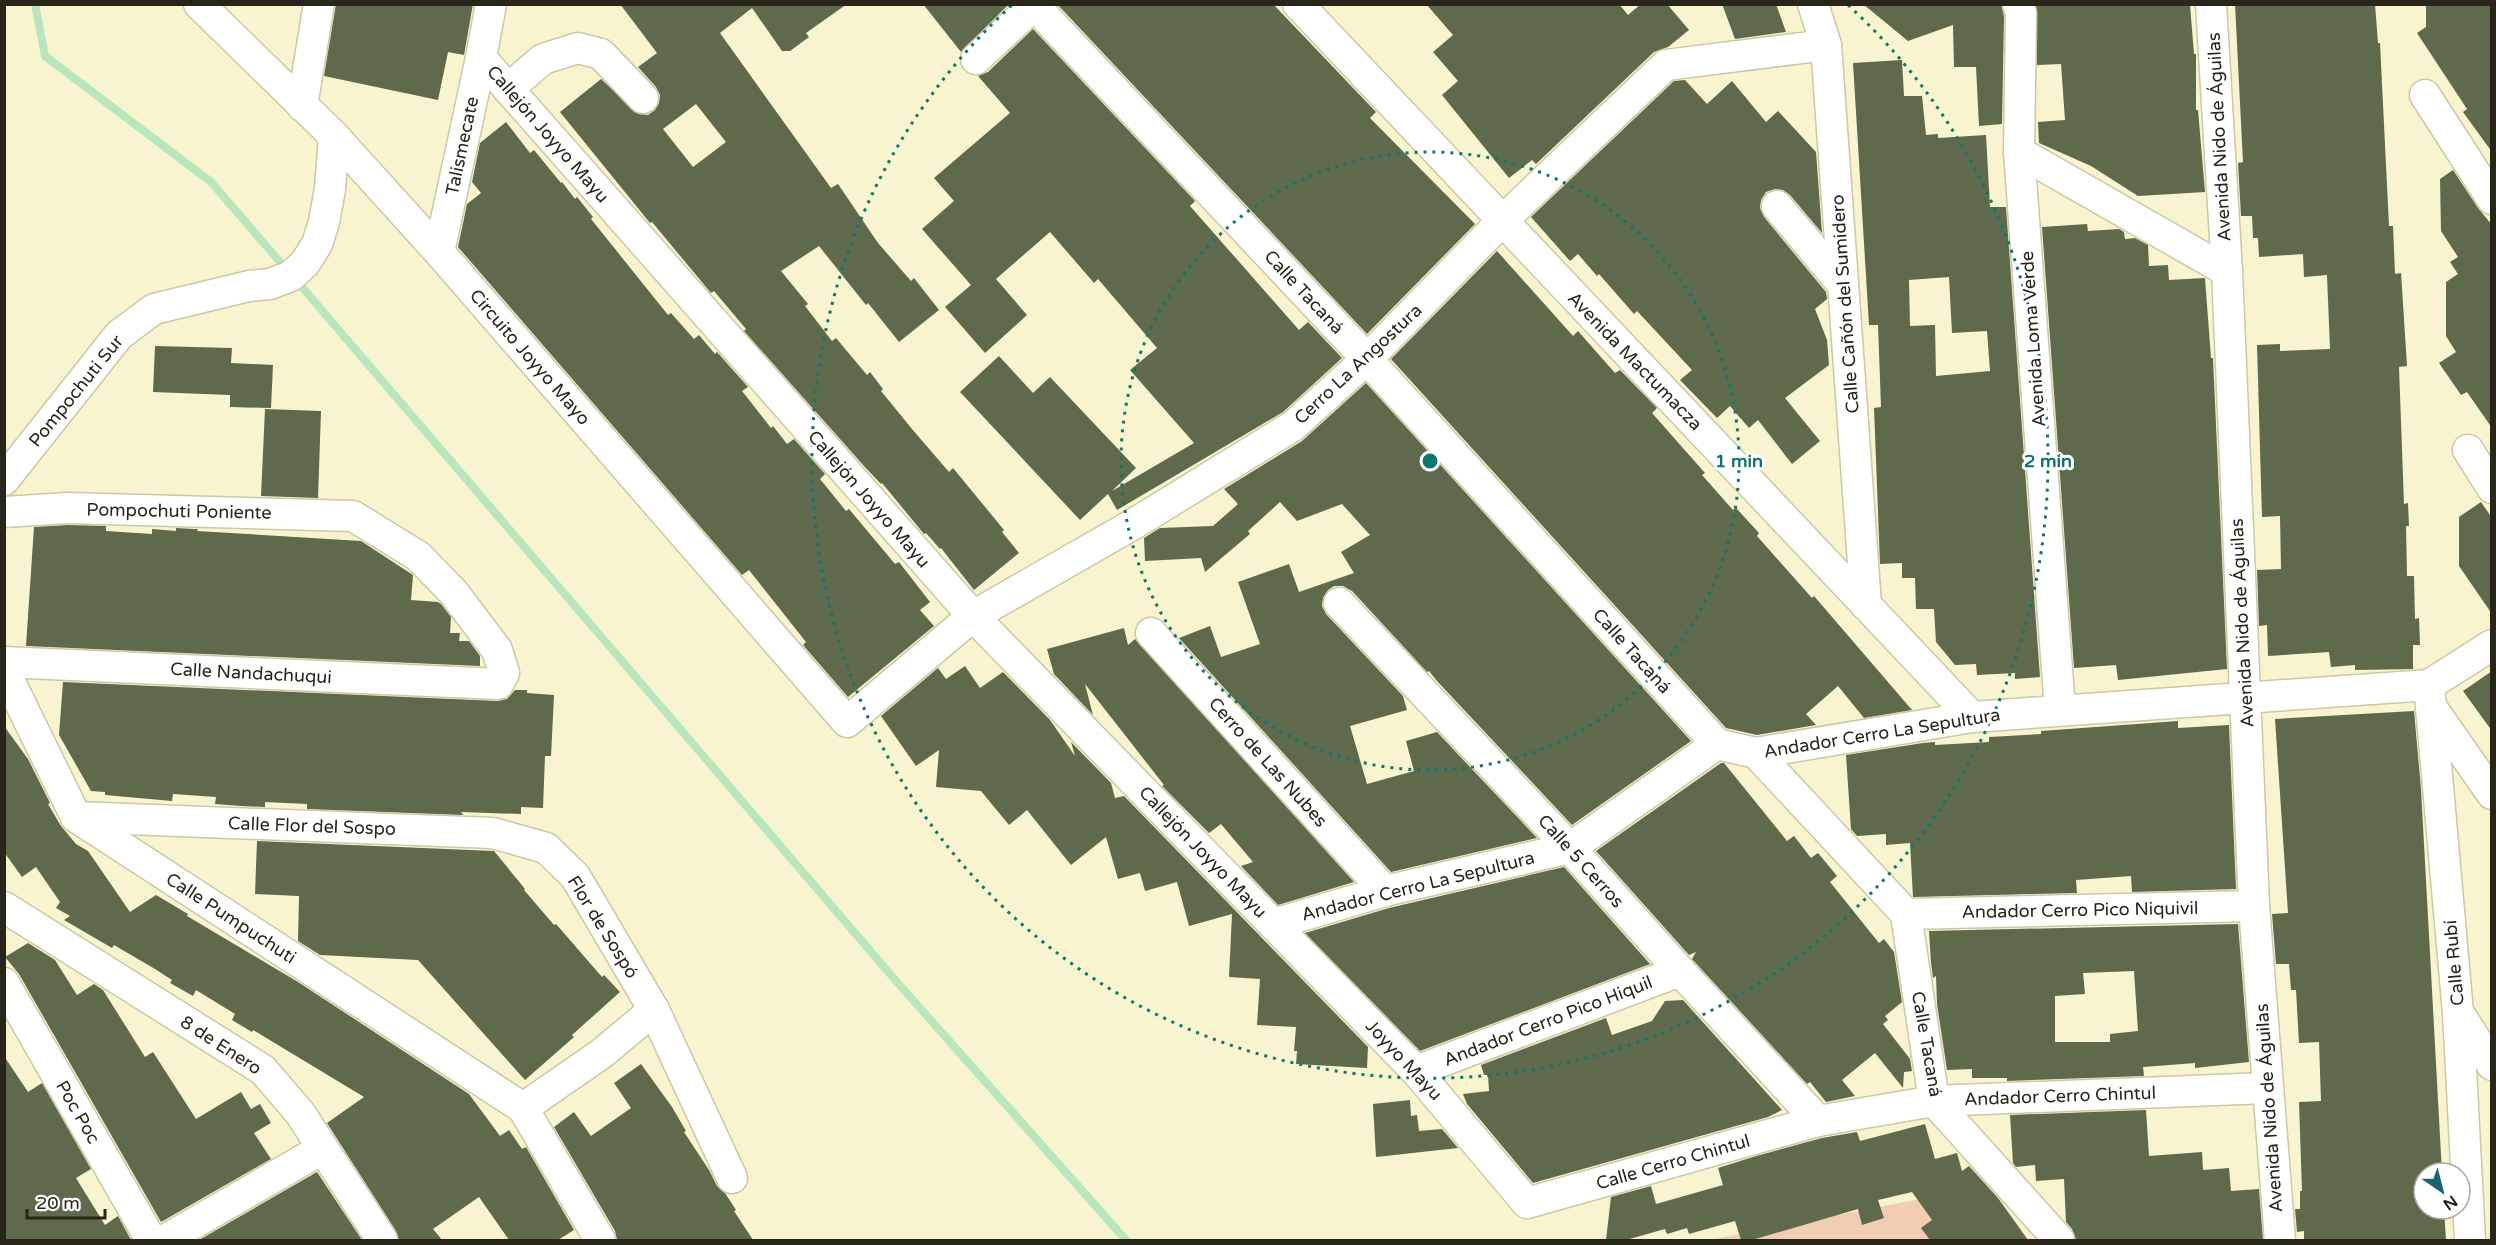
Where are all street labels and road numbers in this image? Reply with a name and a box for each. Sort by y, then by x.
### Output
street label: Avenida Nido de Águilas [2203,32,2235,242]
street label: Callejón Joyyo Mayu [482,61,614,207]
street label: Talismecate [441,95,483,197]
street label: Calle Cañón del Sumidero [1826,194,1864,414]
street label: Calle Tacaná [1260,245,1348,339]
street label: Avenida Loma Verde [2016,250,2050,428]
street label: Circuito Joyyo Mayo [465,285,595,429]
street label: Avenida Mactumacza [1563,287,1707,435]
street label: Cerro La Angostura [1290,299,1426,429]
street label: Pompochuti Sur [24,330,128,452]
street label: Callejón Joyyo Mayu [803,426,935,572]
street label: Pompochuti Poniente [86,498,272,524]
street label: Avenida Nido de Águilas [2226,518,2258,728]
street label: Calle Tacaná [1588,604,1676,698]
street label: Calle Nandachuqui [170,658,332,688]
street label: Cerro de Las Nubes [1204,693,1332,831]
street label: Andador Cerro La Sepultura [1762,703,2002,763]
street label: Callejón Joyyo Mayu [1134,781,1272,923]
street label: Calle 5 Cerros [1533,810,1629,912]
street label: Calle Flor del Sospo [228,812,396,840]
street label: Andador Cerro La Sepultura [1299,846,1537,926]
street label: Calle Pumpuchuti [162,868,300,968]
street label: Flor de Sospó [563,872,643,982]
street label: Andador Cerro Pico Niquivil [1961,897,2199,923]
street label: Calle Rubí [2439,919,2469,1007]
street label: Andador Cerro Pico Hiquil [1440,971,1656,1071]
street label: Calle Tacaná [1907,989,1947,1099]
street label: Avenida Nido de Águilas [2251,1003,2287,1213]
street label: 8 de Enero [176,1011,266,1079]
street label: Joyyo Mayu [1361,1015,1447,1105]
street label: Poc Poc [51,1076,105,1148]
street label: Andador Cerro Chintul [1964,1082,2156,1110]
street label: Calle Cerro Chintul [1594,1130,1752,1194]

